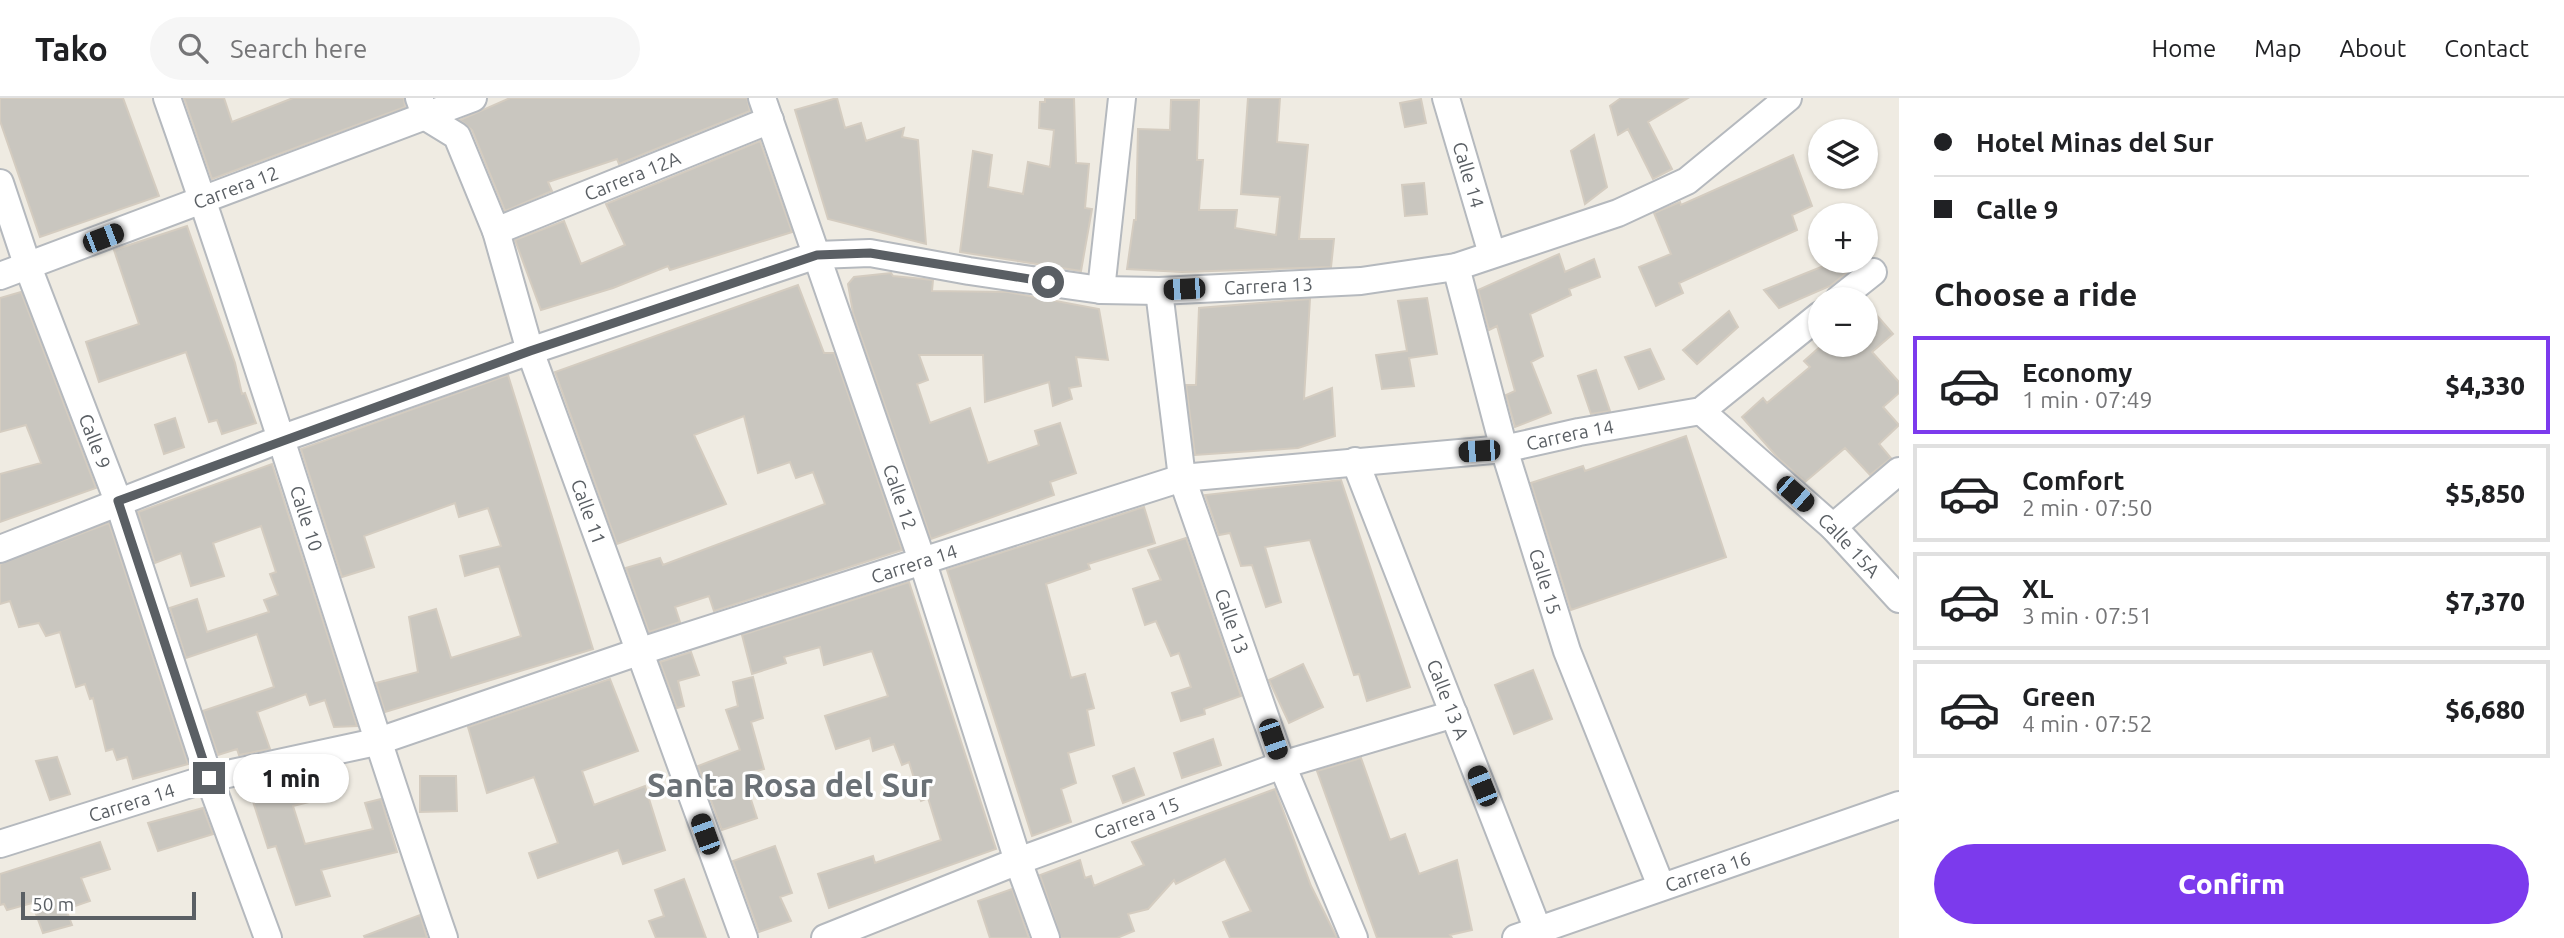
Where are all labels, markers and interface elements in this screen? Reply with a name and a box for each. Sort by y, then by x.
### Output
search box [150,17,640,80]
icon: search [174,29,212,67]
text: Tako [35,30,108,67]
text: Search here [230,34,367,63]
text: Home [2151,35,2216,62]
text: Map [2254,35,2301,62]
text: About [2339,35,2406,62]
text: Contact [2444,35,2529,62]
map controls [1808,119,1878,357]
button: layers [1808,119,1878,189]
text: Hotel Minas del Sur [1976,128,2214,157]
street label: Calle 14 [1448,139,1489,210]
street label: Carrera 12A [581,146,684,205]
street label: Carrera 12 [190,161,281,213]
text: Calle 9 [1976,195,2059,224]
button: + [1808,203,1878,273]
car [80,221,127,255]
route start [1032,266,1064,298]
street label: Carrera 13 [1223,272,1313,299]
text: Choose a ride [1934,276,2137,312]
car [1163,277,1206,301]
button: − [1808,287,1878,357]
icon: car [1938,354,2001,417]
text: Economy [2022,358,2132,387]
text: $4,330 [2445,371,2525,400]
text: 1 min · 07:49 [2022,387,2153,412]
street label: Calle 9 [74,410,115,472]
street label: Carrera 14 [1524,415,1616,455]
car [1458,439,1501,463]
street label: Calle 12 [879,461,922,532]
icon: car [1938,462,2001,525]
text: Comfort [2022,466,2125,495]
car [1773,472,1818,516]
street label: Calle 11 [567,476,610,547]
text: $5,850 [2445,479,2525,508]
street label: Calle 10 [286,483,327,554]
text: 2 min · 07:50 [2022,495,2153,520]
street label: Calle 15A [1814,508,1885,582]
street label: Carrera 14 [868,540,960,588]
street label: Calle 15 [1525,546,1566,617]
icon: car [1938,570,2001,633]
text: XL [2022,574,2053,603]
street label: Calle 13 [1210,586,1253,657]
text: $7,370 [2445,587,2525,616]
text: 3 min · 07:51 [2022,603,2153,628]
street label: Calle 13 A [1422,656,1474,743]
icon: car [1938,678,2001,741]
text: Green [2022,682,2096,711]
text: $6,680 [2445,695,2525,724]
text: 4 min · 07:52 [2022,711,2153,736]
car [1257,716,1290,762]
callout: 1 min [234,754,349,802]
route end [193,762,225,794]
car [1465,763,1500,809]
text: 1 min [262,766,320,791]
district label: Santa Rosa del Sur [647,766,933,803]
street label: Carrera 14 [86,779,177,826]
street label: Carrera 15 [1091,792,1182,843]
car [688,811,723,857]
button: Confirm [1934,844,2529,924]
street label: Carrera 16 [1662,846,1753,896]
scale bar [21,889,196,921]
text: 50 m [32,893,74,915]

